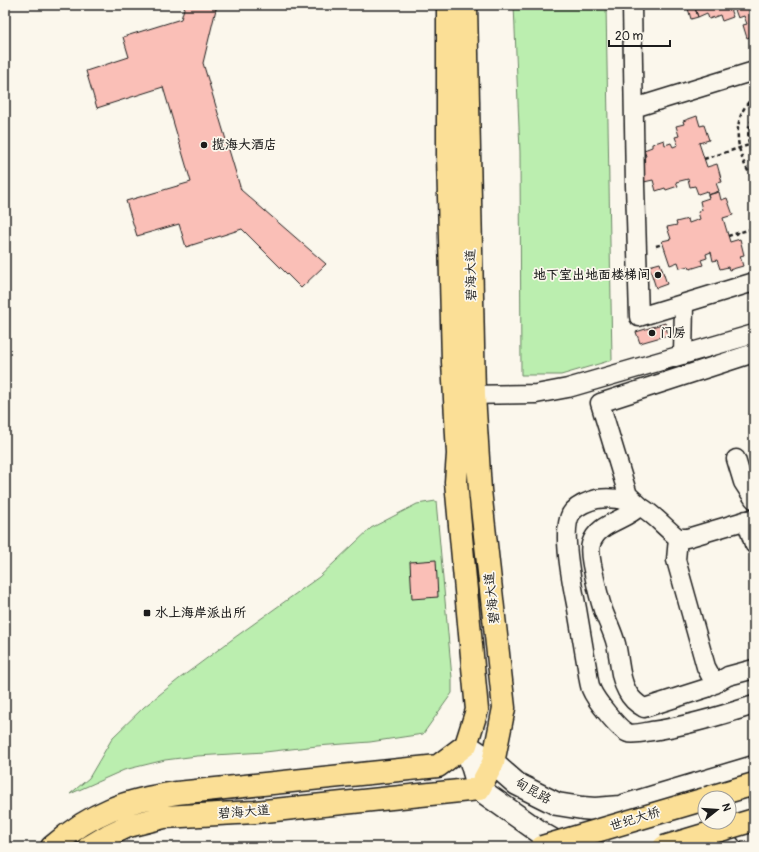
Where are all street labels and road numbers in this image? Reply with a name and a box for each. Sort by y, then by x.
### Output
street label: 碧海大道 [463,249,479,301]
street label: 碧海大道 [481,571,503,625]
street label: 甸昆路 [512,775,554,807]
street label: 碧海大道 [217,802,271,822]
street label: 世纪大桥 [608,804,662,834]

